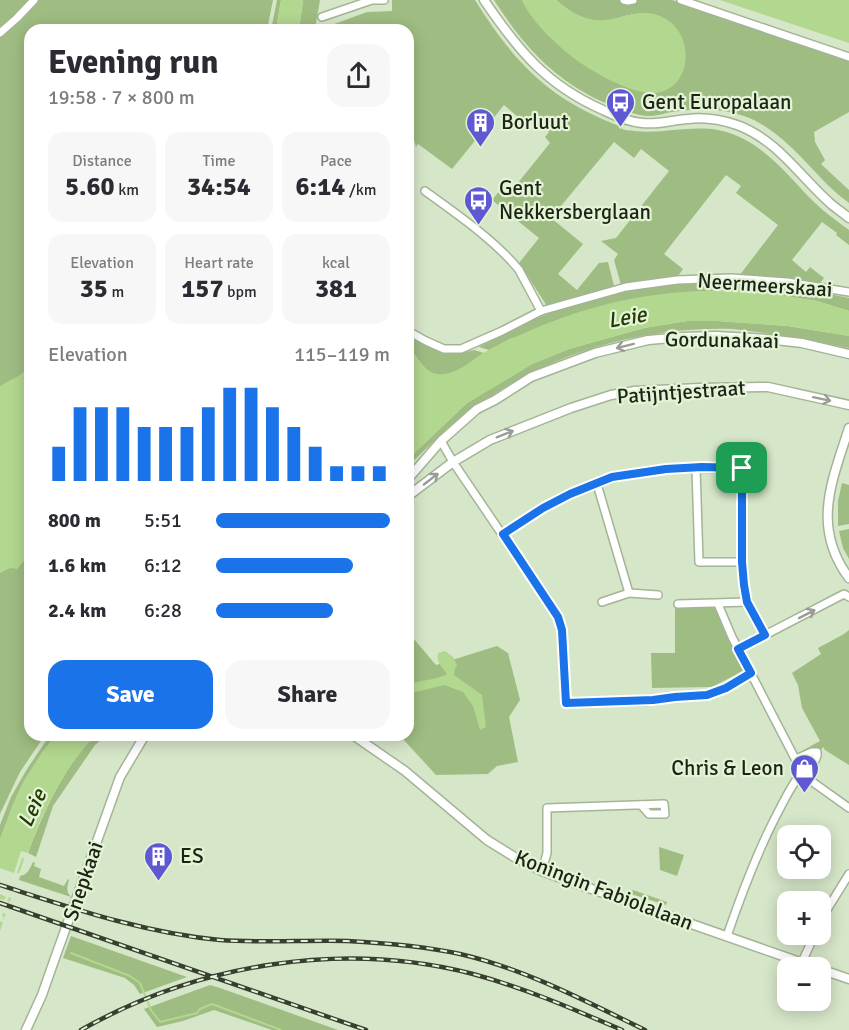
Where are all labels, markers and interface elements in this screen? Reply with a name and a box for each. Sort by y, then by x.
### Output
text: Evening run [48,42,218,83]
button: share [327,44,390,107]
text: 19:58 · 7 × 800 m [48,85,195,110]
bus stop icon: Gent Europalaan [605,86,637,128]
place label: Gent Europalaan [642,89,792,115]
building icon: Borluut [464,106,496,148]
place label: Borluut [501,109,569,135]
text: Distance [72,151,132,171]
text: Time [203,151,235,171]
text: Pace [320,151,352,171]
text: 5.60 [65,171,115,203]
text: 34:54 [187,171,251,203]
text: 6:14 [296,171,345,203]
place label: Gent Nekkersberglaan [499,175,651,225]
text: km [115,180,139,200]
text: /km [345,180,376,200]
bus stop icon: Gent Nekkersberglaan [462,184,494,226]
text: Elevation [70,253,134,273]
text: Heart rate [184,253,254,273]
text: kcal [322,253,350,273]
street label: Neermeerskaai [697,267,833,303]
text: 35 [80,273,108,305]
text: 157 [181,273,223,305]
text: 381 [315,273,357,305]
text: m [108,282,124,302]
text: bpm [223,282,257,302]
water label: Leie [605,300,649,334]
street label: Gordunakaai [665,326,779,354]
one-way arrow [616,340,635,352]
text: Elevation [48,342,128,367]
text: 115–119 m [294,342,390,367]
street label: Patijntjestraat [616,375,746,409]
one-way arrow [811,394,831,405]
one-way arrow [495,428,513,439]
pin [716,442,767,493]
icon: arrive [725,451,758,484]
one-way arrow [423,473,439,486]
text: 800 m [48,508,101,533]
text: 5:51 [144,508,182,533]
text: 1.6 km [48,553,106,578]
text: 6:12 [144,553,182,578]
text: 2.4 km [48,598,106,623]
text: 6:28 [144,598,182,623]
one-way arrow [798,607,816,619]
button: Save [48,660,213,729]
button: Share [225,660,390,729]
shop icon: Chris & Leon [789,752,821,794]
place label: Chris & Leon [671,755,784,781]
water label: Leie [12,784,53,831]
map controls [777,825,831,1011]
button: locate [777,825,831,879]
street label: Snepkaai [57,838,109,924]
building icon: ES [143,840,175,882]
place label: ES [180,843,204,869]
street label: Koningin Fabiolalaan [511,844,697,936]
button: + [777,891,831,945]
button: − [777,957,831,1011]

